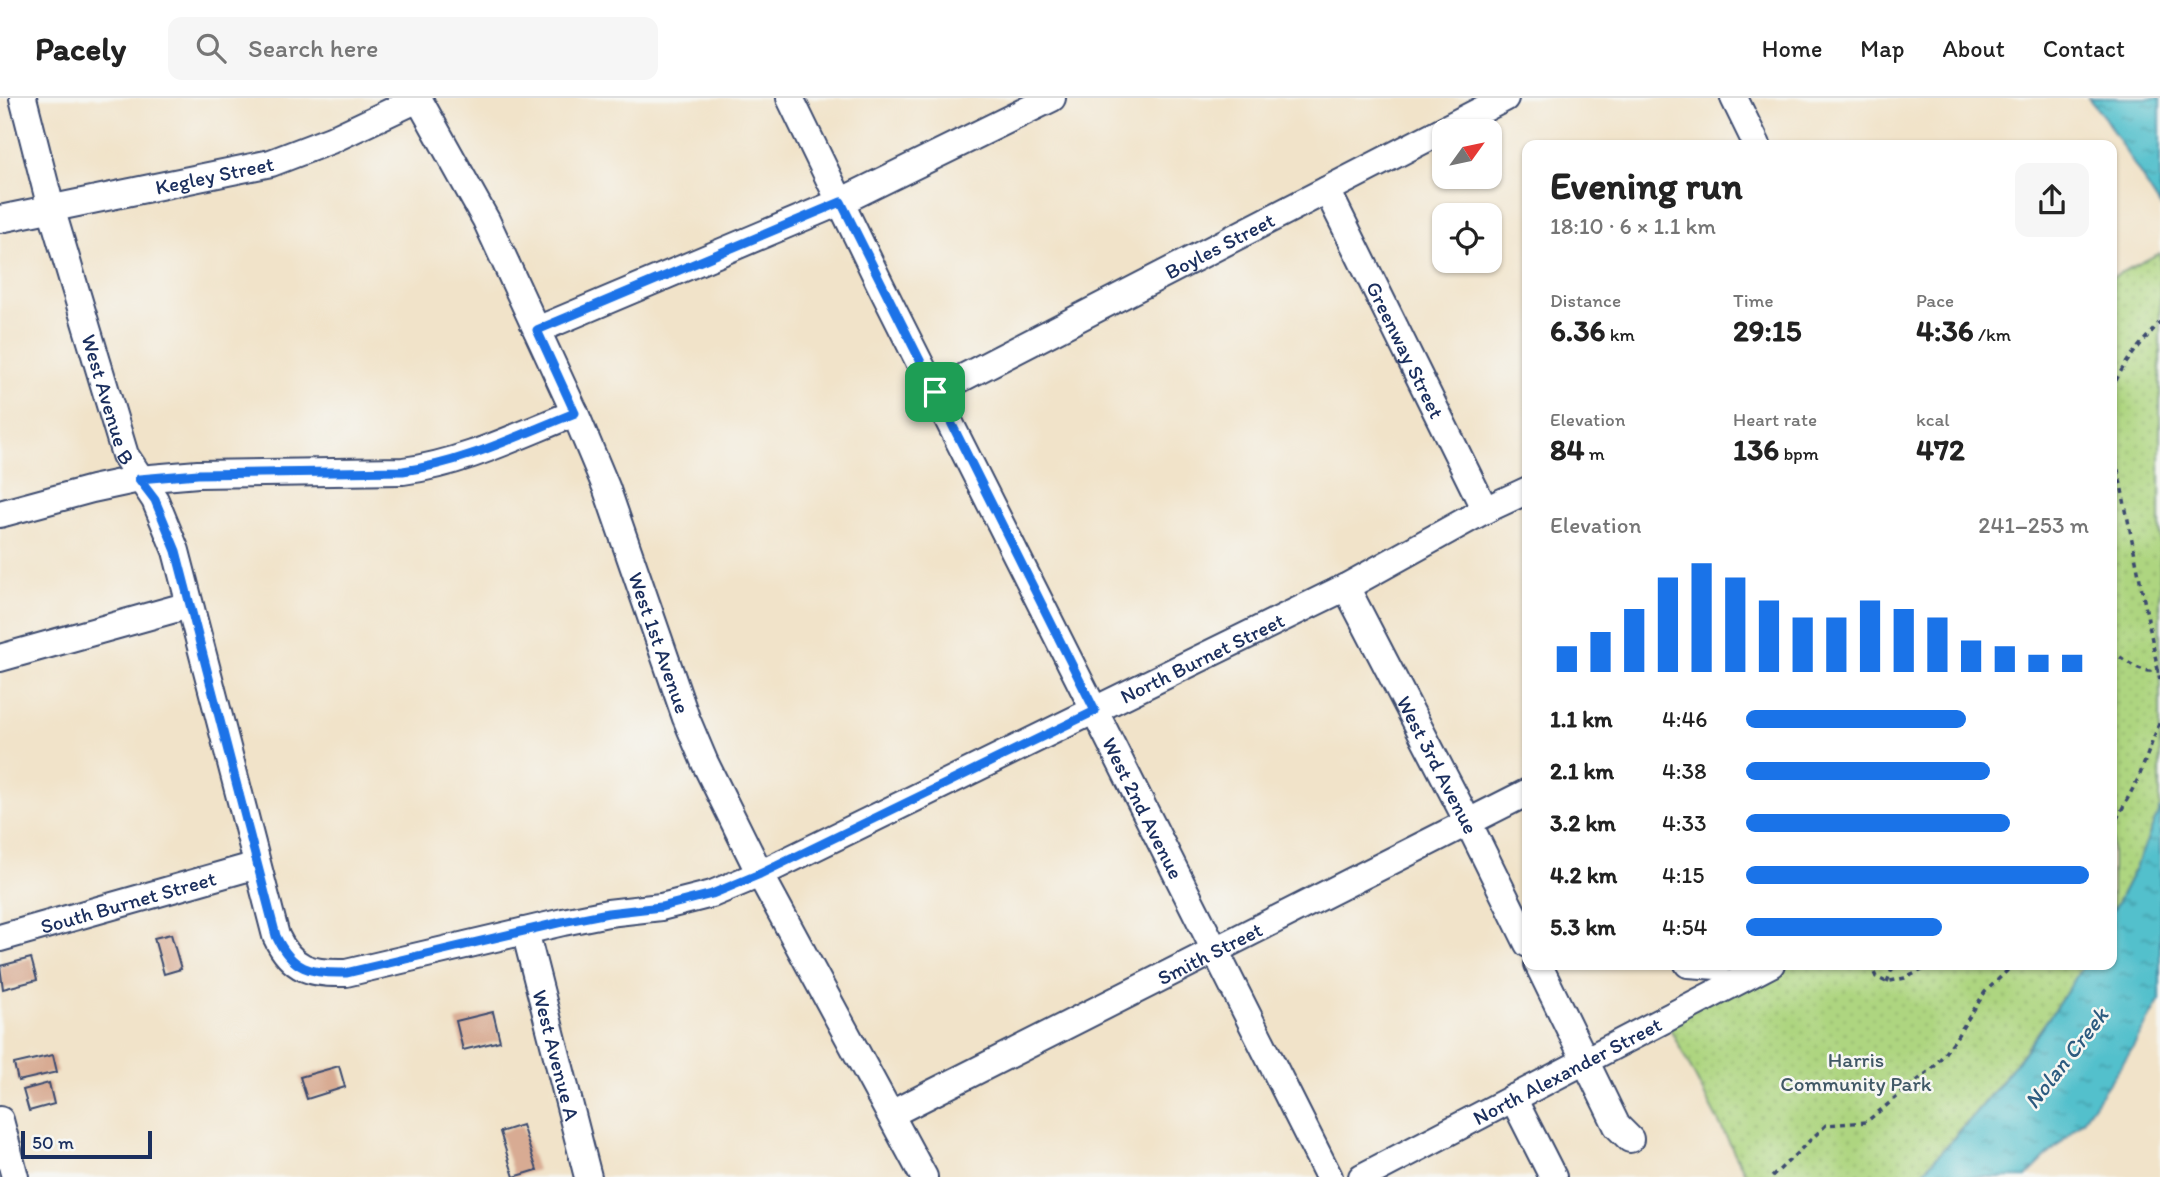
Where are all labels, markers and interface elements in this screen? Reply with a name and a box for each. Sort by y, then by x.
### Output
search box [168,17,658,80]
text: Pacely [35,29,126,68]
icon: search [192,29,230,67]
text: Search here [248,32,378,64]
text: Home [1762,34,1822,63]
text: Map [1860,34,1904,63]
text: About [1942,34,2005,63]
text: Contact [2043,34,2125,63]
north arrow [1432,119,1502,189]
map controls [1432,119,1502,273]
street label: Kegley Street [153,150,276,199]
text: Evening run [1550,163,1743,209]
button: share [2015,163,2089,237]
button: locate [1432,203,1502,273]
street label: Boyles Street [1160,207,1279,284]
text: 18:10 · 6 × 1.1 km [1550,212,1716,240]
street label: Greenway Street [1361,277,1450,422]
text: Distance [1550,289,1621,312]
text: Time [1733,289,1774,312]
text: Pace [1916,289,1954,312]
text: 6.36 [1550,312,1605,349]
text: 29:15 [1733,312,1802,349]
text: 4:36 [1916,312,1974,349]
text: km [1605,323,1635,346]
text: /km [1974,323,2011,346]
street label: West Avenue B [77,331,140,469]
pin [905,362,965,422]
icon: arrive [916,373,954,411]
text: Elevation [1550,408,1626,431]
text: Heart rate [1733,408,1817,431]
text: kcal [1916,408,1950,431]
text: 84 [1550,431,1584,468]
text: 136 [1733,431,1779,468]
text: 472 [1916,431,1965,468]
text: m [1584,442,1605,465]
text: bpm [1779,442,1819,465]
text: Elevation [1550,511,1641,539]
text: 241–253 m [1978,511,2089,539]
street label: West 1st Avenue [624,569,696,716]
street label: North Burnet Street [1116,607,1288,708]
street label: West 3rd Avenue [1392,691,1484,838]
text: 1.1 km [1550,705,1613,733]
text: 4:46 [1662,705,1707,733]
street label: West 2nd Avenue [1097,733,1189,883]
text: 2.1 km [1550,757,1614,785]
text: 4:38 [1662,757,1707,785]
text: 3.2 km [1550,809,1616,837]
text: 4:33 [1662,809,1707,837]
text: 4.2 km [1550,861,1617,889]
text: 4:15 [1662,861,1704,889]
street label: South Burnet Street [37,865,219,938]
text: 5.3 km [1550,913,1616,941]
text: 4:54 [1662,913,1707,941]
street label: Smith Street [1153,916,1266,990]
street label: West Avenue A [528,987,586,1124]
water label: Nolan Creek [2018,1001,2115,1114]
street label: North Alexander Street [1468,1011,1665,1130]
park label: Harris Community Park [1780,1047,1932,1096]
scale bar [21,1128,152,1160]
text: 50 m [32,1131,74,1154]

